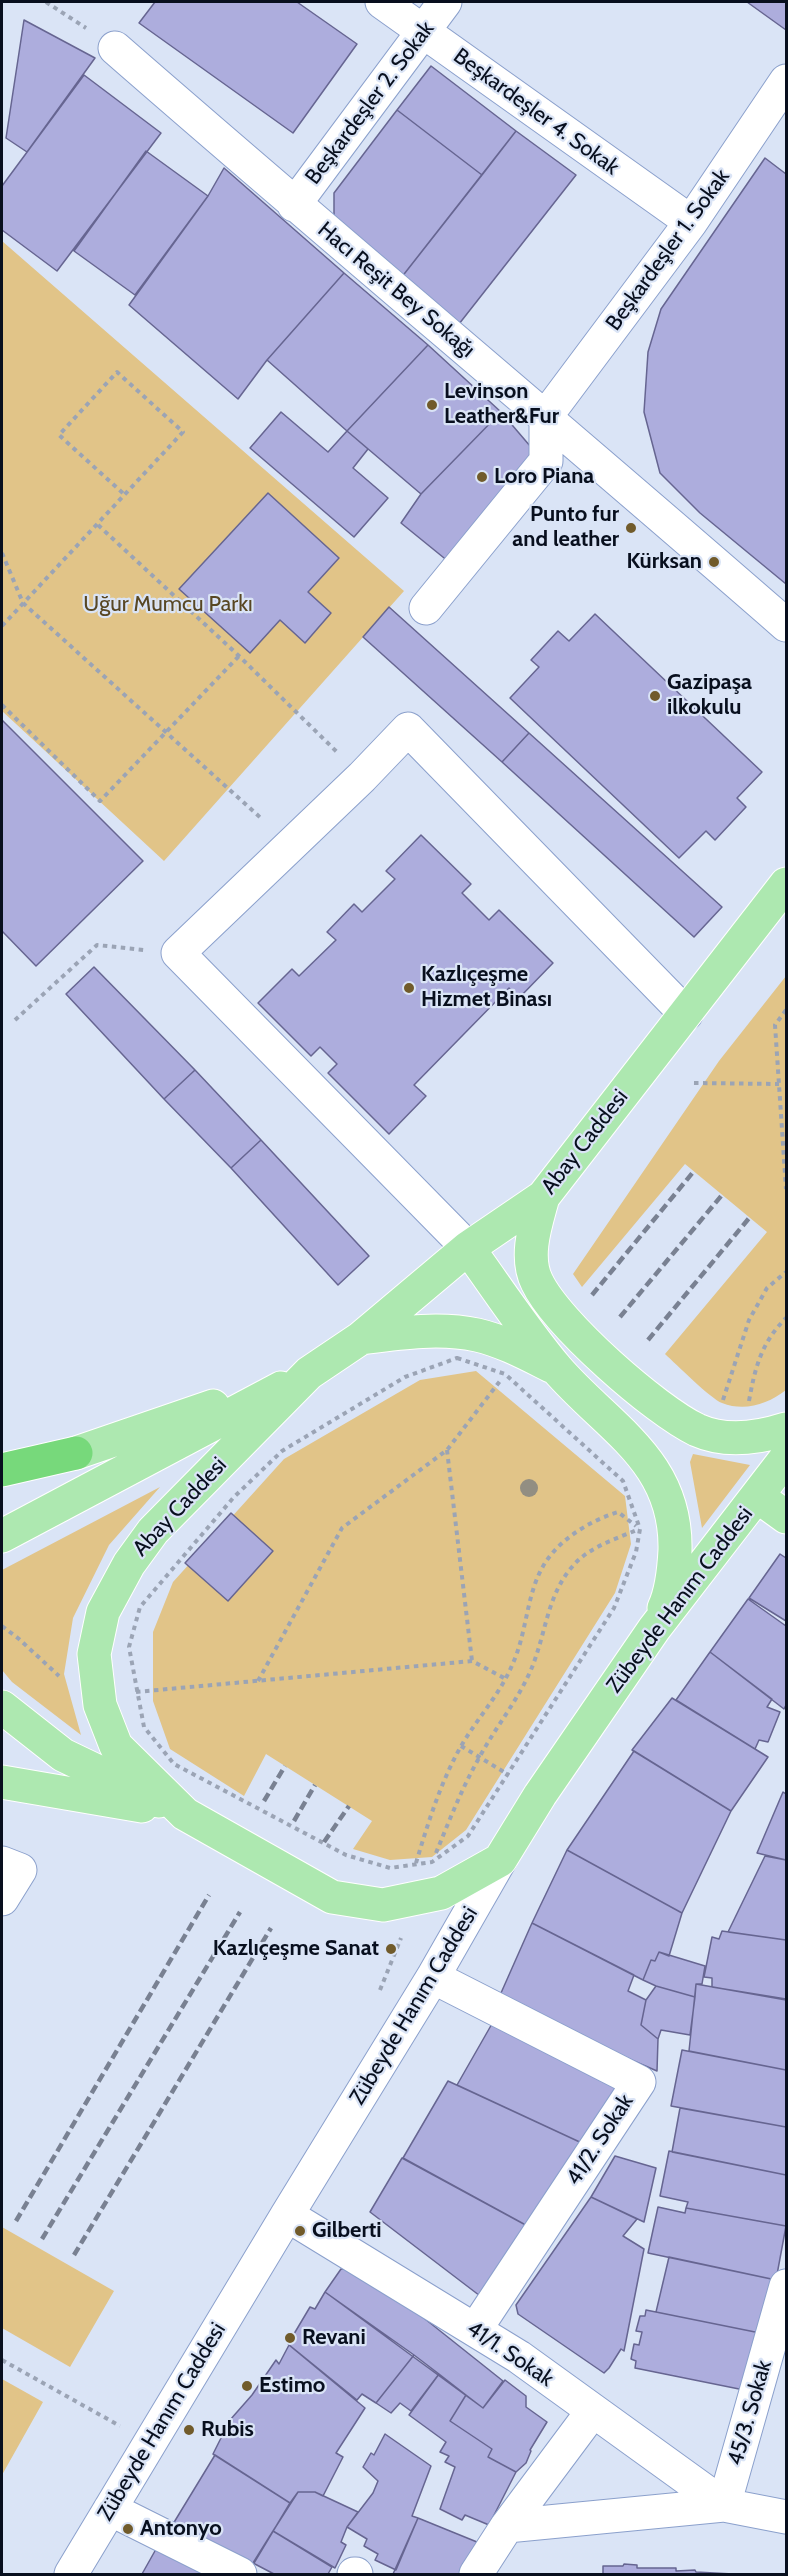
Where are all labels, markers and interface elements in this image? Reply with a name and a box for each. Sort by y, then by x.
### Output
street label: Beşkardeşler 2. Sokak [300,16,440,190]
street label: Beşkardeşler 4. Sokak [448,43,624,181]
street label: Beşkardeşler 1. Sokak [601,164,735,336]
street label: Hacı Reşit Bey Sokağı [312,217,480,363]
place label: Levinson Leather&Fur [444,379,559,430]
marker: Levinson Leather&Fur [425,398,439,412]
place label: Loro Piana [494,464,594,490]
marker: Loro Piana [475,470,489,484]
place label: Punto fur and leather [512,502,619,554]
marker: Punto fur and leather [624,521,638,535]
place label: Kürksan [626,549,702,575]
marker: Kürksan [707,555,721,569]
park label: Uğur Mumcu Parkı [83,592,253,618]
place label: Gazipaşa ilkokulu [667,670,752,722]
marker: Gazipaşa ilkokulu [648,689,662,703]
place label: Kazlıçeşme Hizmet Binası [421,962,552,1014]
marker: Kazlıçeşme Hizmet Binası [402,981,416,995]
street label: Abay Caddesi [536,1084,634,1200]
street label: Abay Caddesi [128,1452,232,1562]
street label: Zübeyde Hanım Caddesi [601,1502,759,1698]
street label: Zübeyde Hanım Caddesi [344,1902,484,2110]
place label: Kazlıçeşme Sanat [213,1936,379,1962]
marker: Kazlıçeşme Sanat [384,1942,398,1956]
street label: 41/2. Sokak [561,2090,639,2190]
place label: Gilberti [312,2218,382,2244]
marker: Gilberti [293,2224,307,2238]
street label: 41/1. Sokak [462,2315,558,2393]
street label: Zübeyde Hanım Caddesi [92,2318,232,2526]
place label: Revani [302,2325,366,2351]
marker: Revani [283,2331,297,2345]
street label: 45/3. Sokak [722,2357,778,2469]
place label: Estimo [259,2373,325,2399]
marker: Estimo [240,2379,254,2393]
place label: Rubis [201,2417,254,2443]
marker: Rubis [182,2423,196,2437]
place label: Antonyo [140,2516,222,2542]
marker: Antonyo [121,2522,135,2536]

